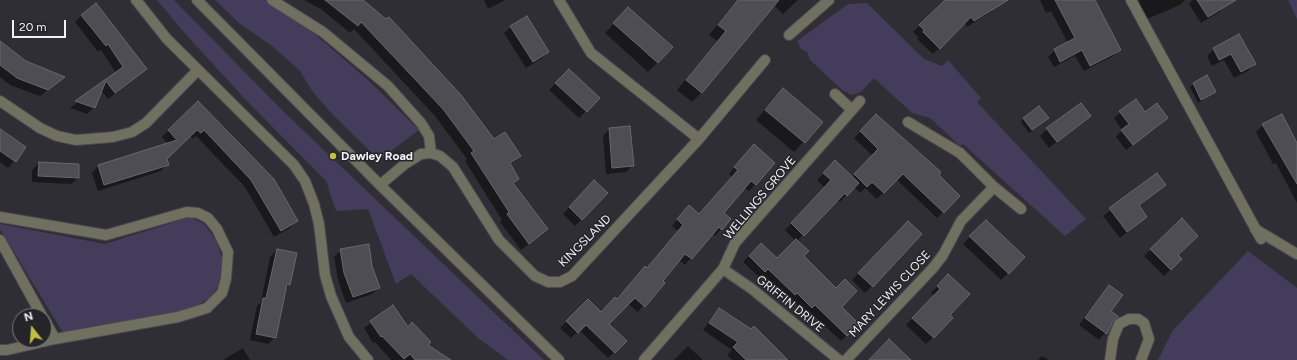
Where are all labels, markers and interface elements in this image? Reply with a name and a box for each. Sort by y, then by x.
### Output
scale bar [14,12,68,38]
text: 20 m [19,20,47,34]
place label: Dawley Road [341,149,413,163]
marker: Dawley Road [328,151,338,161]
street label: WELLINGS GROVE [721,153,799,243]
street label: KINGSLAND [556,212,614,270]
street label: MARY LEWIS CLOSE [846,248,934,340]
street label: GRIFFIN DRIVE [753,272,827,336]
north arrow [12,308,52,348]
text: N [23,310,35,324]

